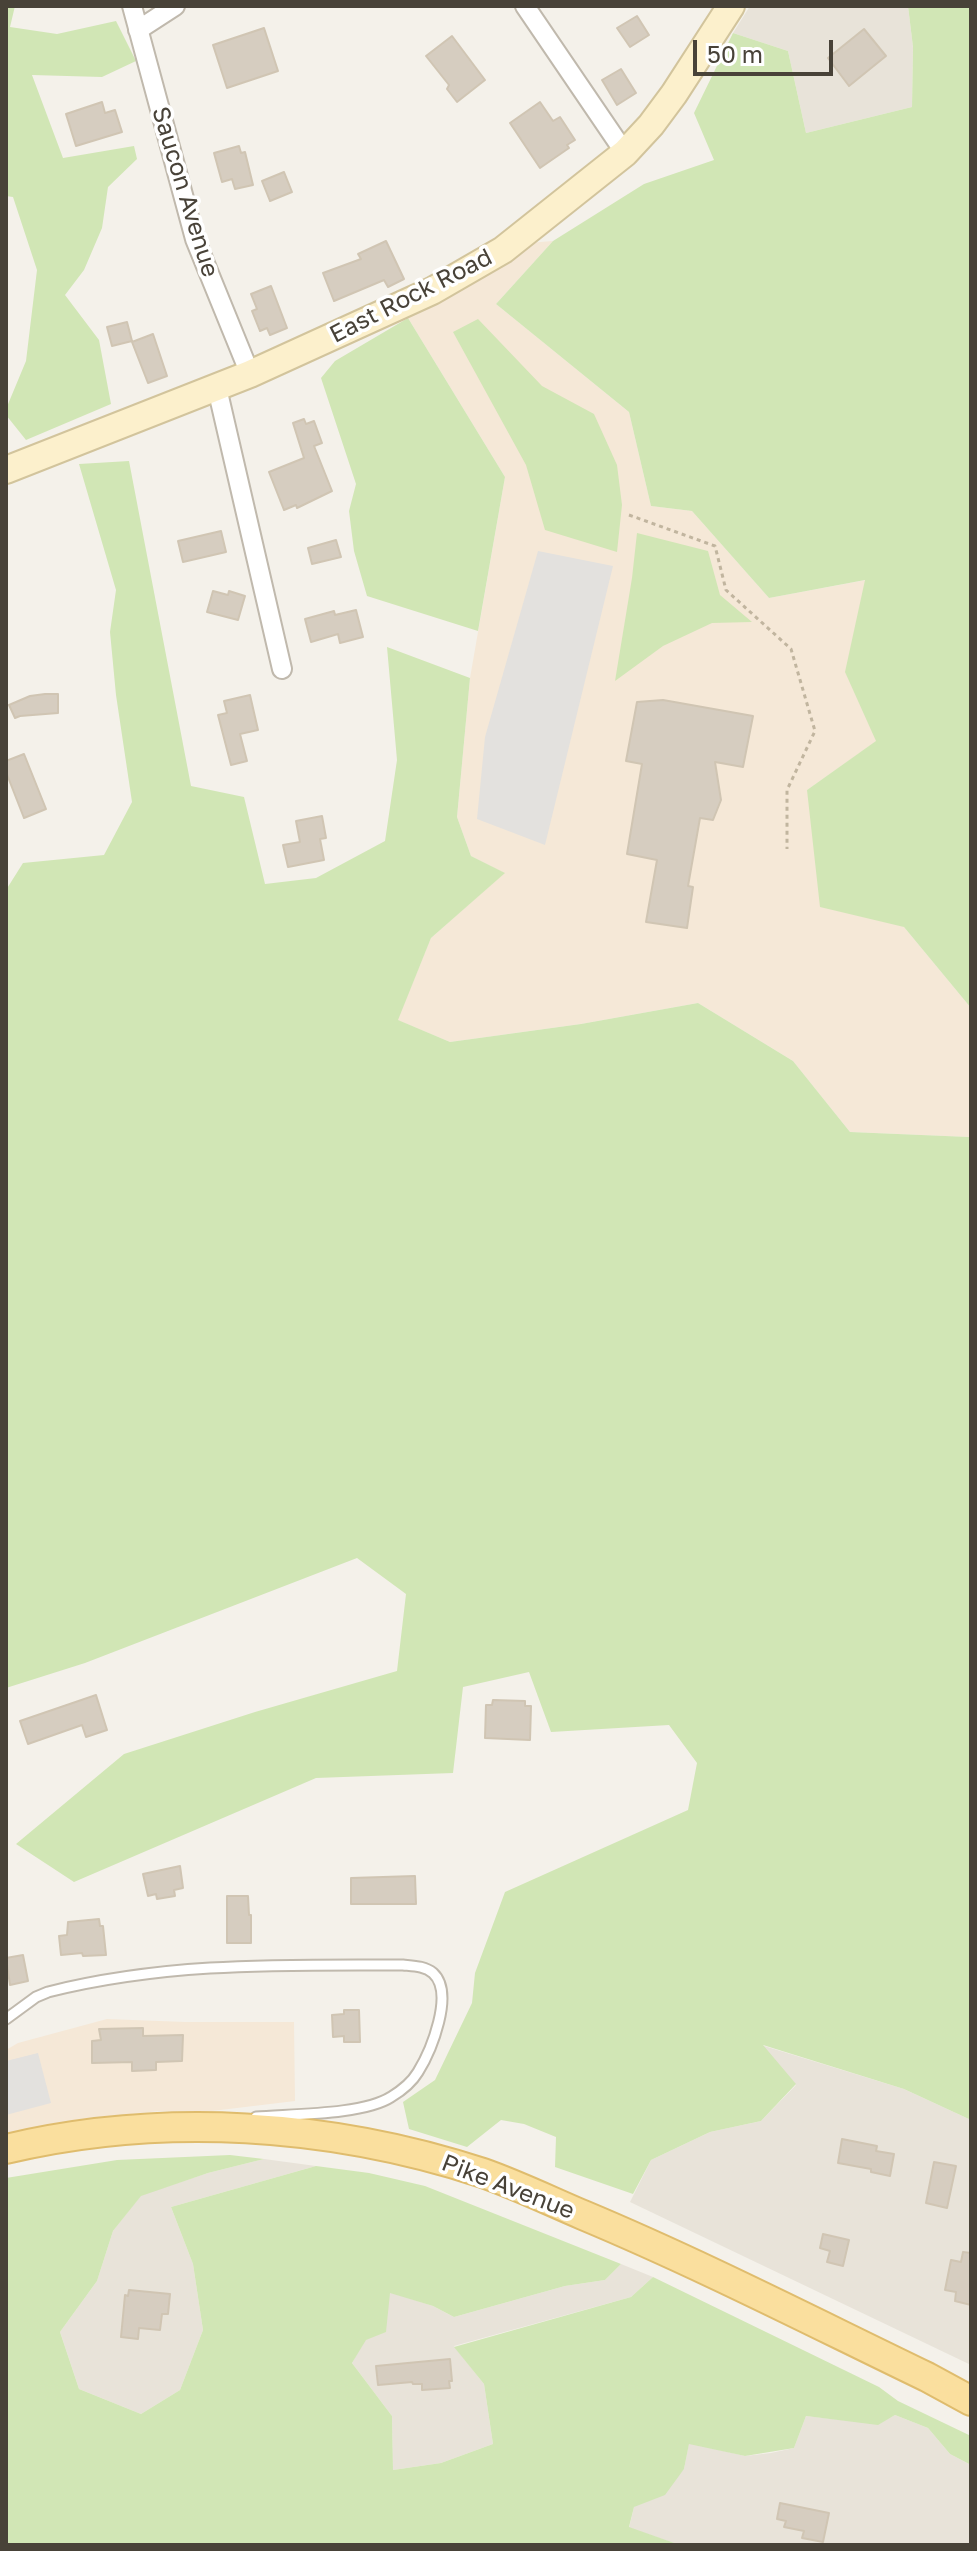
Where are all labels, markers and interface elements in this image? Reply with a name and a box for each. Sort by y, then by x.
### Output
scale bar [697,24,837,74]
text: 50 m [707,39,763,68]
street label: Saucon Avenue [145,103,225,281]
street label: East Rock Road [325,243,497,349]
street label: Pike Avenue [438,2148,578,2226]

